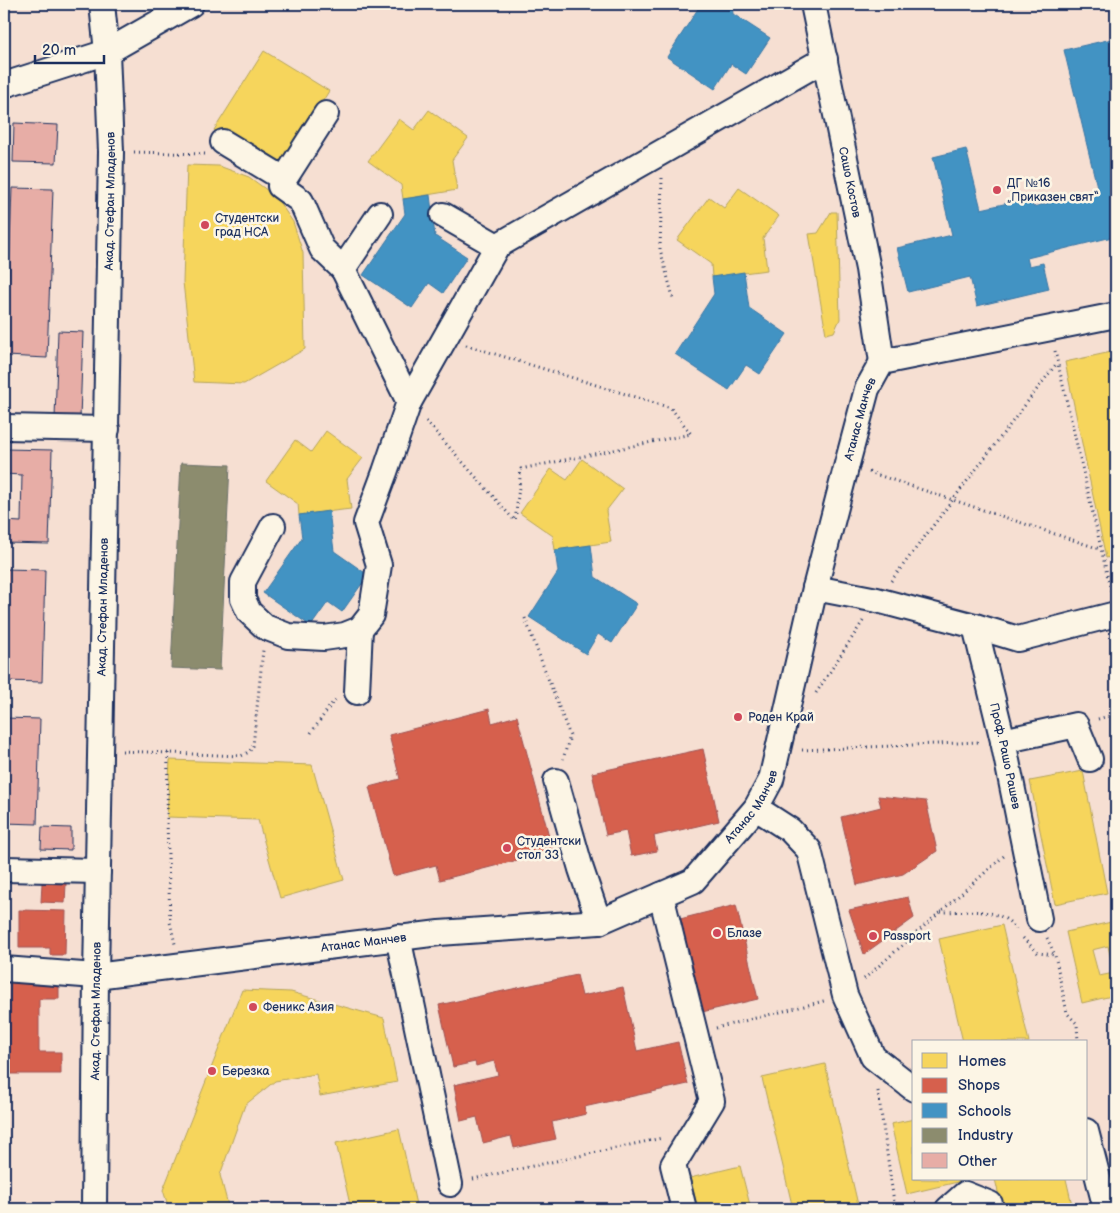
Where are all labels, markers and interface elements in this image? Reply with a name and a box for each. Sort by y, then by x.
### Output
scale bar [35,32,104,64]
text: 20 m [42,41,76,60]
street label: Акад. Стефан Младенов [102,131,119,271]
street label: Сашо Костов [835,146,864,220]
place label: ДГ №16 „Приказен свят“ [1007,176,1099,205]
marker: ДГ №16 „Приказен свят“ [991,184,1003,196]
place label: Студентски град НСА [215,211,279,240]
marker: Студентски град НСА [199,219,211,231]
street label: Атанас Манчев [841,374,880,463]
street label: Акад. Стефан Младенов [94,537,112,677]
street label: Проф. Рашо Рашев [986,702,1024,811]
place label: Роден Край [748,710,814,725]
marker: Роден Край [732,711,744,723]
street label: Атанас Манчев [721,768,781,847]
place label: Студентски стол 33 [517,834,581,863]
marker: Студентски стол 33 [501,842,513,854]
place label: Блазе [727,926,762,941]
marker: Блазе [711,927,723,939]
place label: Passport [883,929,931,944]
street label: Атанас Манчев [319,930,408,956]
marker: Passport [867,930,879,942]
street label: Акад. Стефан Младенов [88,941,105,1081]
place label: Феникс Азия [263,1000,335,1015]
marker: Феникс Азия [247,1001,259,1013]
legend [912,1040,1088,1180]
text: Homes [958,1052,1007,1071]
place label: Березка [222,1064,270,1079]
marker: Березка [206,1065,218,1077]
text: Shops [958,1076,1001,1095]
text: Schools [958,1102,1012,1121]
text: Industry [958,1126,1013,1145]
text: Other [958,1152,997,1171]

